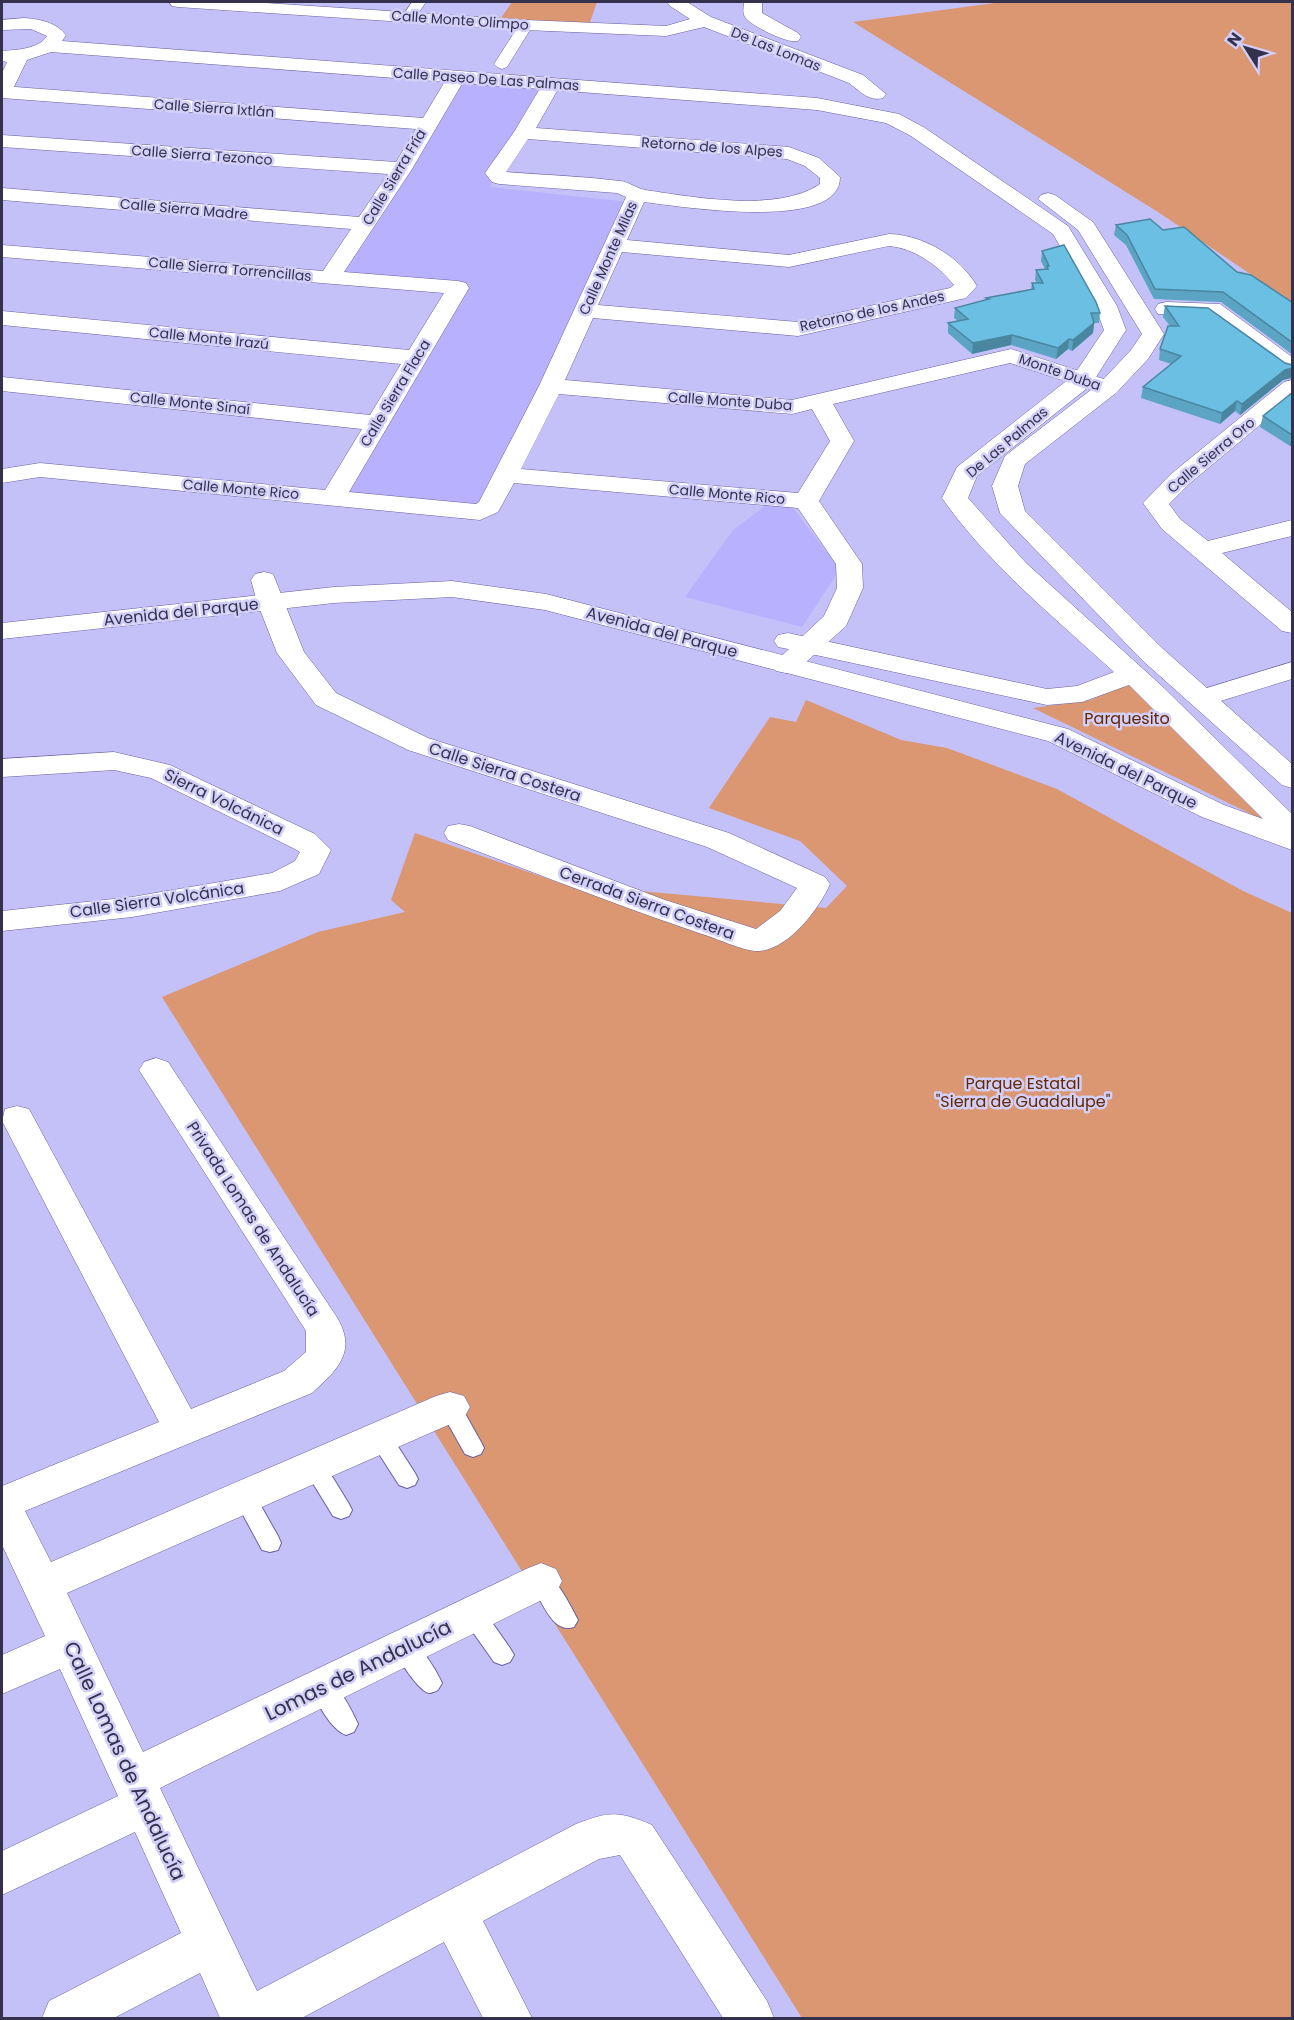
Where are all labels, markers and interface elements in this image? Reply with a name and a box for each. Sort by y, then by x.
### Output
street label: Calle Monte Olimpo [391,5,529,35]
north arrow [1216,18,1276,78]
street label: De Las Lomas [728,22,824,76]
text: N [1222,28,1247,51]
street label: Calle Paseo De Las Palmas [392,63,580,95]
street label: Calle Sierra Ixtlán [153,94,275,122]
street label: Calle Sierra Fría [357,125,431,229]
street label: Retorno de los Alpes [641,132,783,162]
street label: Calle Sierra Tezonco [131,140,273,170]
street label: Calle Sierra Madre [119,193,249,225]
street label: Calle Monte Milas [574,198,642,318]
street label: Calle Sierra Torrencillas [148,252,312,286]
street label: Retorno de los Andes [798,286,946,336]
street label: Calle Monte Irazú [148,322,270,354]
street label: Calle Sierra Flaca [355,336,435,450]
street label: Monte Duba [1016,349,1104,395]
street label: Calle Monte Sinaí [129,387,252,419]
street label: Calle Monte Duba [667,387,793,415]
street label: De Las Palmas [962,402,1052,482]
street label: Calle Sierra Oro [1163,412,1259,498]
street label: Calle Monte Rico [182,474,300,504]
street label: Calle Monte Rico [668,479,786,509]
street label: Avenida del Parque [102,592,260,632]
street label: Avenida del Parque [584,601,740,663]
park label: Parquesito [1084,707,1170,730]
street label: Avenida del Parque [1051,726,1201,815]
street label: Calle Sierra Costera [426,736,584,808]
street label: Sierra Volcánica [160,763,288,841]
street label: Cerrada Sierra Costera [556,861,738,945]
street label: Calle Sierra Volcánica [68,876,246,924]
park label: Parque Estatal "Sierra de Guadalupe" [936,1072,1111,1113]
street label: Privada Lomas de Andalucía [181,1117,325,1321]
street label: Lomas de Andalucía [260,1613,456,1727]
street label: Calle Lomas de Andalucía [57,1637,193,1885]

